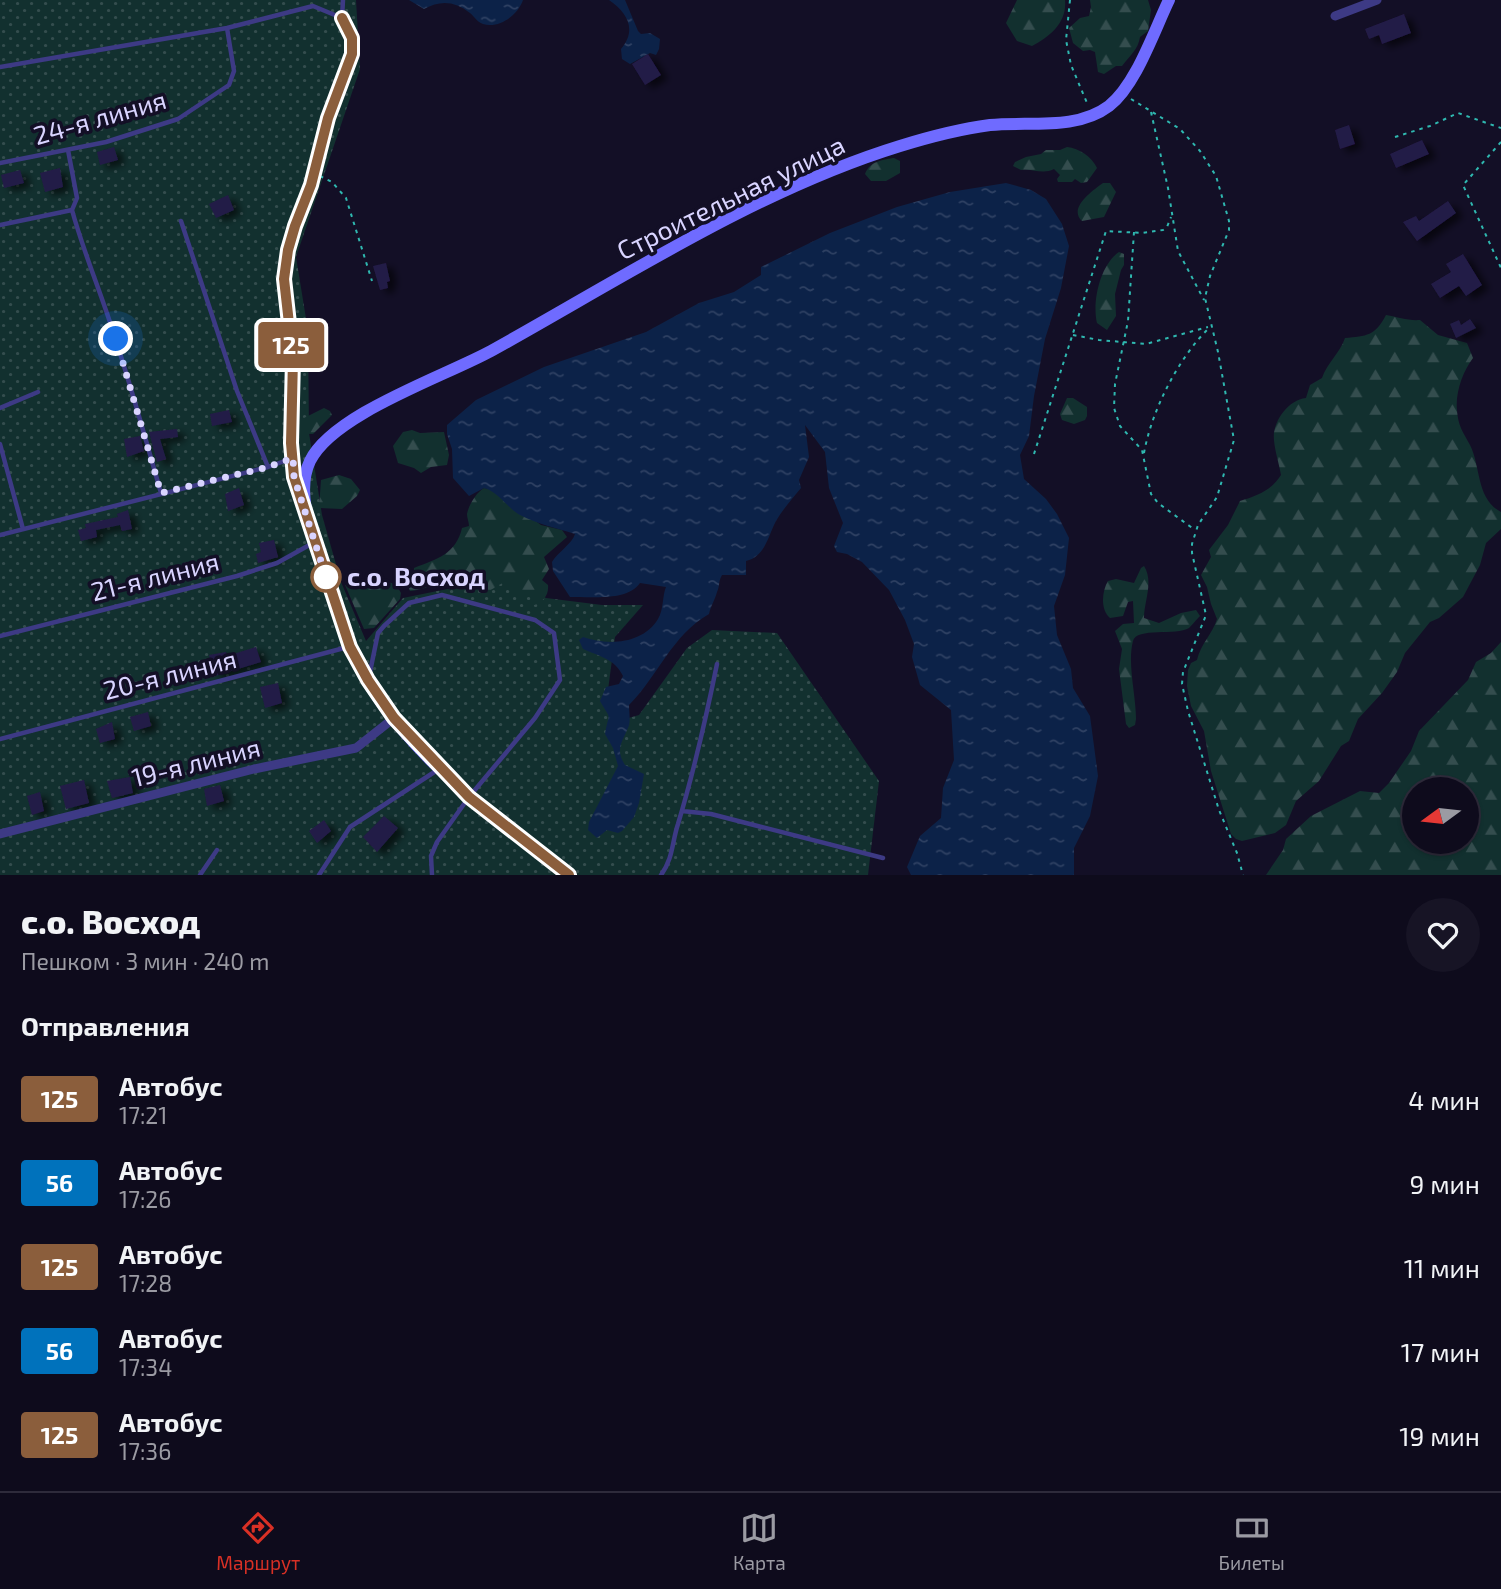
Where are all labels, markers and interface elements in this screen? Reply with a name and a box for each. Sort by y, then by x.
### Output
street label: 24-я линия [30,83,170,150]
street label: Строительная улица [611,128,850,266]
your location [98,321,133,356]
line badge: 125 [251,322,331,368]
text: 125 [272,330,310,359]
street label: 21-я линия [87,545,222,606]
place label: с.о. Восход [347,560,485,591]
marker: с.о. Восход [311,562,341,592]
street label: 20-я линия [100,642,240,705]
street label: 19-я линия [128,731,263,792]
north arrow [1402,777,1479,854]
map controls [1402,777,1479,854]
button: heart [1406,898,1480,972]
text: с.о. Восход [21,901,200,941]
text: Пешком · 3 мин · 240 m [21,947,270,975]
text: Отправления [21,1010,190,1041]
text: Автобус [119,1070,222,1101]
text: 125 [41,1084,78,1113]
text: 4 мин [1408,1084,1480,1115]
text: 17:21 [119,1101,167,1129]
text: Автобус [119,1154,222,1185]
text: 56 [46,1168,73,1197]
text: 9 мин [1409,1168,1480,1199]
text: 17:26 [119,1185,171,1213]
text: Автобус [119,1238,222,1269]
text: 125 [41,1252,78,1281]
text: 11 мин [1404,1252,1480,1283]
text: 17:28 [119,1269,172,1297]
text: Автобус [119,1322,222,1353]
text: 56 [46,1336,73,1365]
text: 17 мин [1401,1336,1480,1367]
text: 17:34 [119,1353,172,1381]
text: Автобус [119,1406,222,1437]
text: 125 [41,1420,78,1449]
text: 19 мин [1399,1420,1480,1451]
text: 17:36 [119,1437,171,1465]
tab: Маршрут [216,1509,300,1574]
tab: Карта [733,1509,786,1574]
tab: Билеты [1219,1509,1285,1574]

